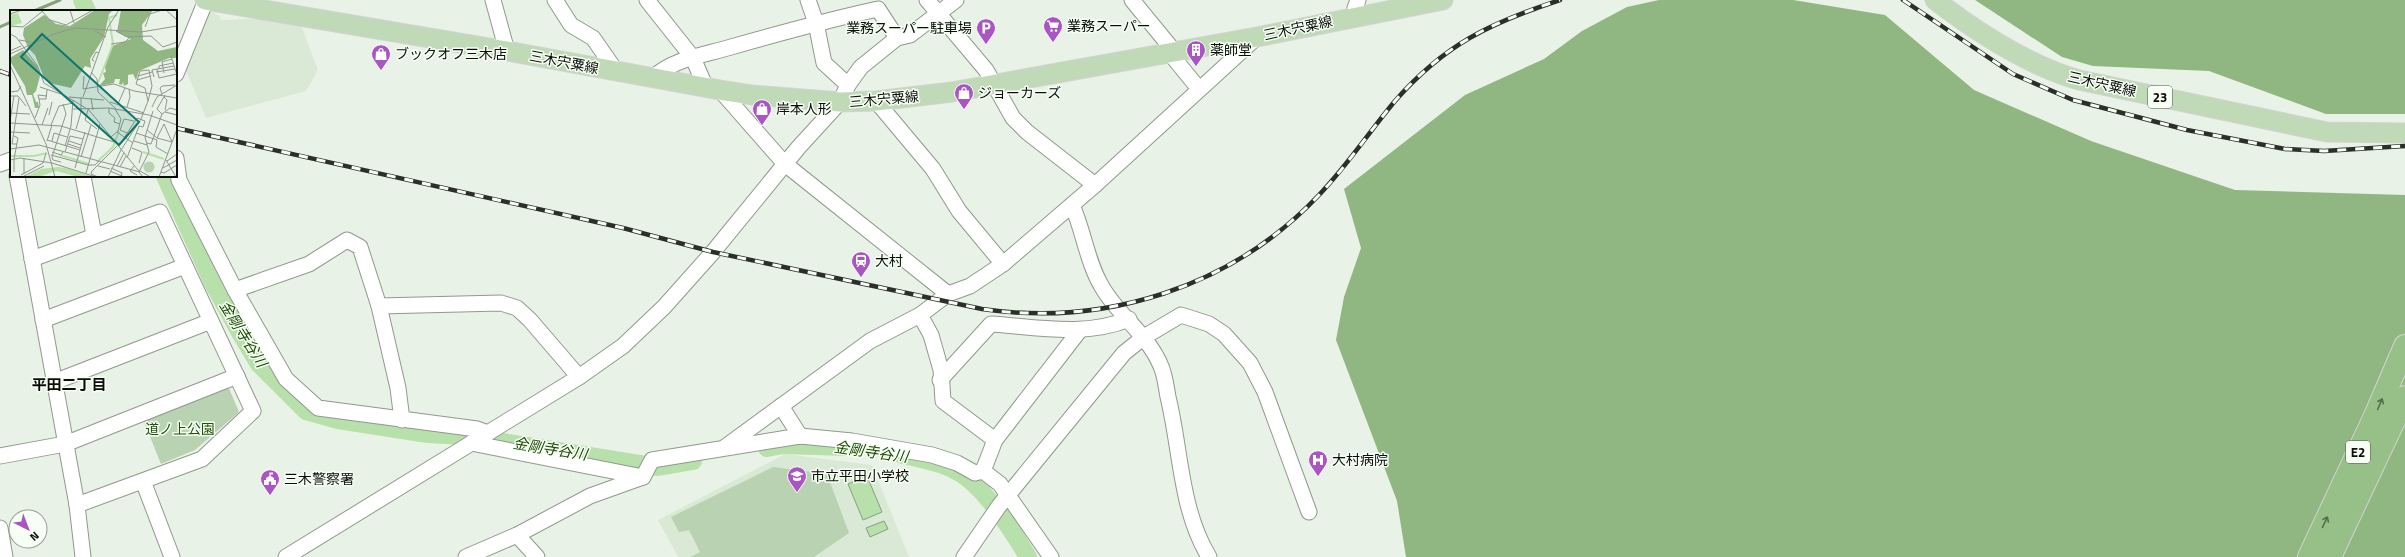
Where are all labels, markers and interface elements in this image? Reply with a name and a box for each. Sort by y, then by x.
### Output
inset map [10,10,177,177]
street label: 三木宍粟線 [1261,10,1334,45]
supermarket icon: 業務スーパー [1042,15,1064,43]
place label: 業務スーパー [1067,15,1151,36]
place label: 業務スーパー駐車場 [846,17,972,38]
parking icon: 業務スーパー駐車場 [975,17,997,45]
building icon: 薬師堂 [1185,39,1207,67]
place label: 薬師堂 [1210,39,1252,60]
shop icon: ブックオフ三木店 [370,43,392,71]
place label: ブックオフ三木店 [395,43,507,64]
street label: 三木宍粟線 [528,45,600,78]
street label: 三木宍粟線 [2066,65,2139,102]
shop icon: ジョーカーズ [953,82,975,110]
place label: ジョーカーズ [978,82,1061,103]
street label: 三木宍粟線 [848,85,920,112]
road number: 23 [2148,86,2172,108]
shop icon: 岸本人形 [751,98,773,126]
place label: 岸本人形 [776,98,832,119]
station icon: 大村 [850,250,872,278]
place label: 大村 [875,250,903,271]
water label: 金剛寺谷川 [214,296,274,373]
district label: 平田二丁目 [31,373,107,396]
one-way arrow [2377,398,2385,410]
park label: 道ノ上公園 [145,418,215,439]
water label: 金剛寺谷川 [511,431,591,466]
water label: 金剛寺谷川 [832,435,912,468]
road number: E2 [2346,441,2370,463]
hospital icon: 大村病院 [1307,449,1329,477]
place label: 大村病院 [1332,449,1388,470]
school or university icon: 市立平田小学校 [786,465,808,493]
place label: 市立平田小学校 [811,465,909,486]
public building icon: 三木警察署 [259,468,281,496]
place label: 三木警察署 [284,468,354,489]
north arrow [8,509,48,549]
one-way arrow [2322,516,2329,528]
text: N [27,528,43,545]

